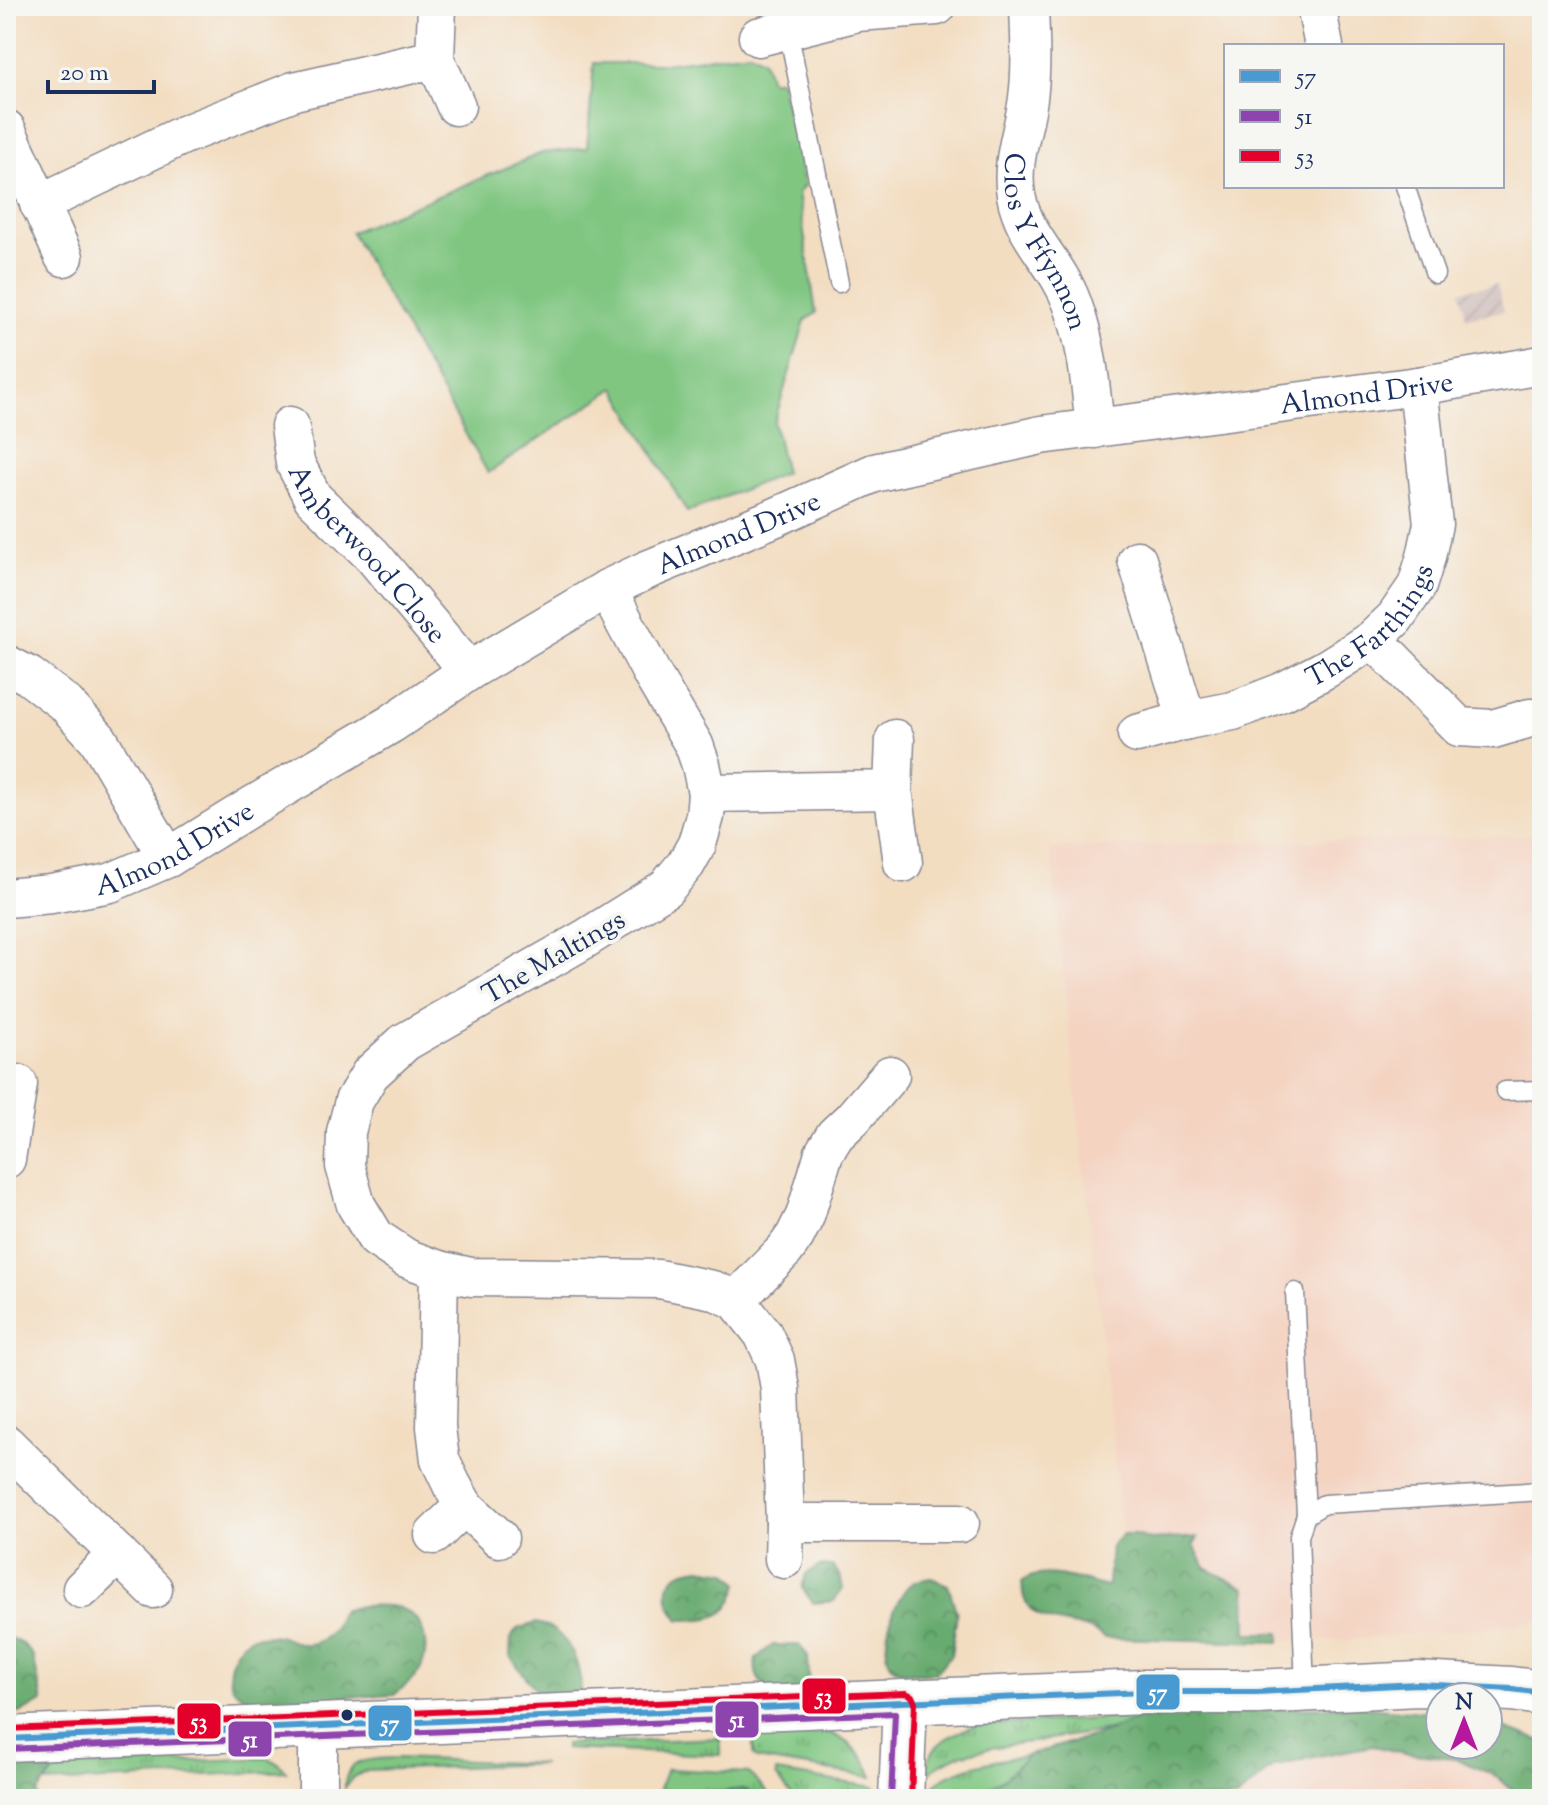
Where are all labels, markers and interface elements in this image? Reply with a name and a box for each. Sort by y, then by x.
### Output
scale bar [48,44,154,94]
legend [1224,44,1504,188]
text: 20 m [60,57,109,91]
text: 57 [1294,61,1316,95]
text: 51 [1294,101,1312,135]
text: 53 [1294,141,1314,175]
street label: Clos Y Ffynnon [991,150,1097,335]
street label: Almond Drive [1278,363,1457,427]
street label: Amberwood Close [276,458,455,653]
street label: Almond Drive [651,483,827,587]
street label: The Farthings [1300,560,1445,699]
street label: Almond Drive [93,793,262,908]
street label: The Maltings [475,901,634,1016]
line badge: 57 [1135,1673,1181,1711]
line badge: 53 [801,1677,847,1715]
text: 57 [1147,1679,1168,1711]
north arrow [1424,1681,1504,1761]
text: 53 [814,1683,832,1715]
text: N [1455,1688,1473,1720]
line badge: 51 [714,1700,760,1739]
line badge: 53 [176,1702,222,1740]
line badge: 57 [367,1704,413,1742]
text: 51 [727,1706,745,1738]
unlabelled marker [339,1707,355,1723]
text: 53 [189,1708,207,1740]
text: 57 [379,1710,400,1742]
line badge: 51 [227,1720,273,1758]
text: 51 [240,1726,258,1758]

